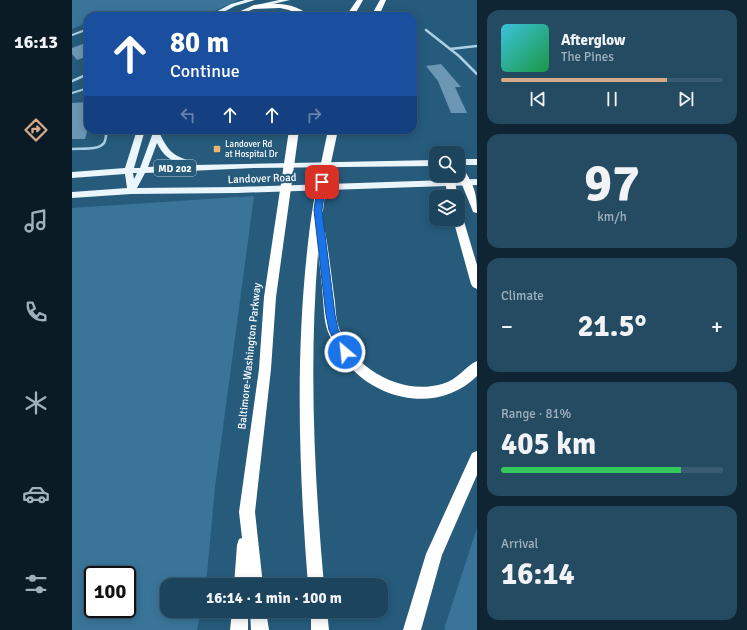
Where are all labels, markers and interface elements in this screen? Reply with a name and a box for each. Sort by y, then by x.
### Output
text: 80 m [170,26,229,60]
icon: ahead [104,28,156,80]
text: 16:13 [14,31,58,53]
text: Afterglow [561,31,625,49]
text: The Pines [561,49,614,65]
text: Continue [170,60,240,82]
icon: previous [527,88,549,110]
icon: pause [601,88,623,110]
icon: next [675,88,697,110]
icon: left [177,104,199,126]
icon: ahead [219,104,241,126]
icon: ahead [261,104,283,126]
icon: right [303,104,325,126]
icon: directions [22,116,50,144]
place label: Landover Rd at Hospital Dr [225,139,279,160]
marker: Landover Rd at Hospital Dr [212,144,222,154]
map controls [429,146,465,226]
button: search [429,146,465,182]
text: 97 [584,151,640,215]
road number: MD 202 [154,160,196,176]
pin [305,165,339,199]
street label: Landover Road [227,171,297,186]
icon: arrive [311,171,333,193]
button: layers [429,190,465,226]
icon: music [22,207,50,235]
text: km/h [597,209,627,225]
street label: Baltimore-Washington Parkway [235,281,264,430]
text: Climate [501,288,544,304]
icon: phone [22,298,50,326]
text: 21.5° [577,308,647,345]
text: − [501,313,513,340]
text: + [711,313,723,340]
position arrow [324,331,366,373]
icon: climate [22,389,50,417]
text: Range · 81% [501,406,571,422]
text: 405 km [501,426,596,463]
icon: car [22,480,50,508]
text: Arrival [501,536,538,552]
text: 16:14 [501,556,575,593]
speed limit sign: 100 [84,566,136,618]
icon: filters [22,570,50,598]
text: 16:14 · 1 min · 100 m [206,589,342,607]

